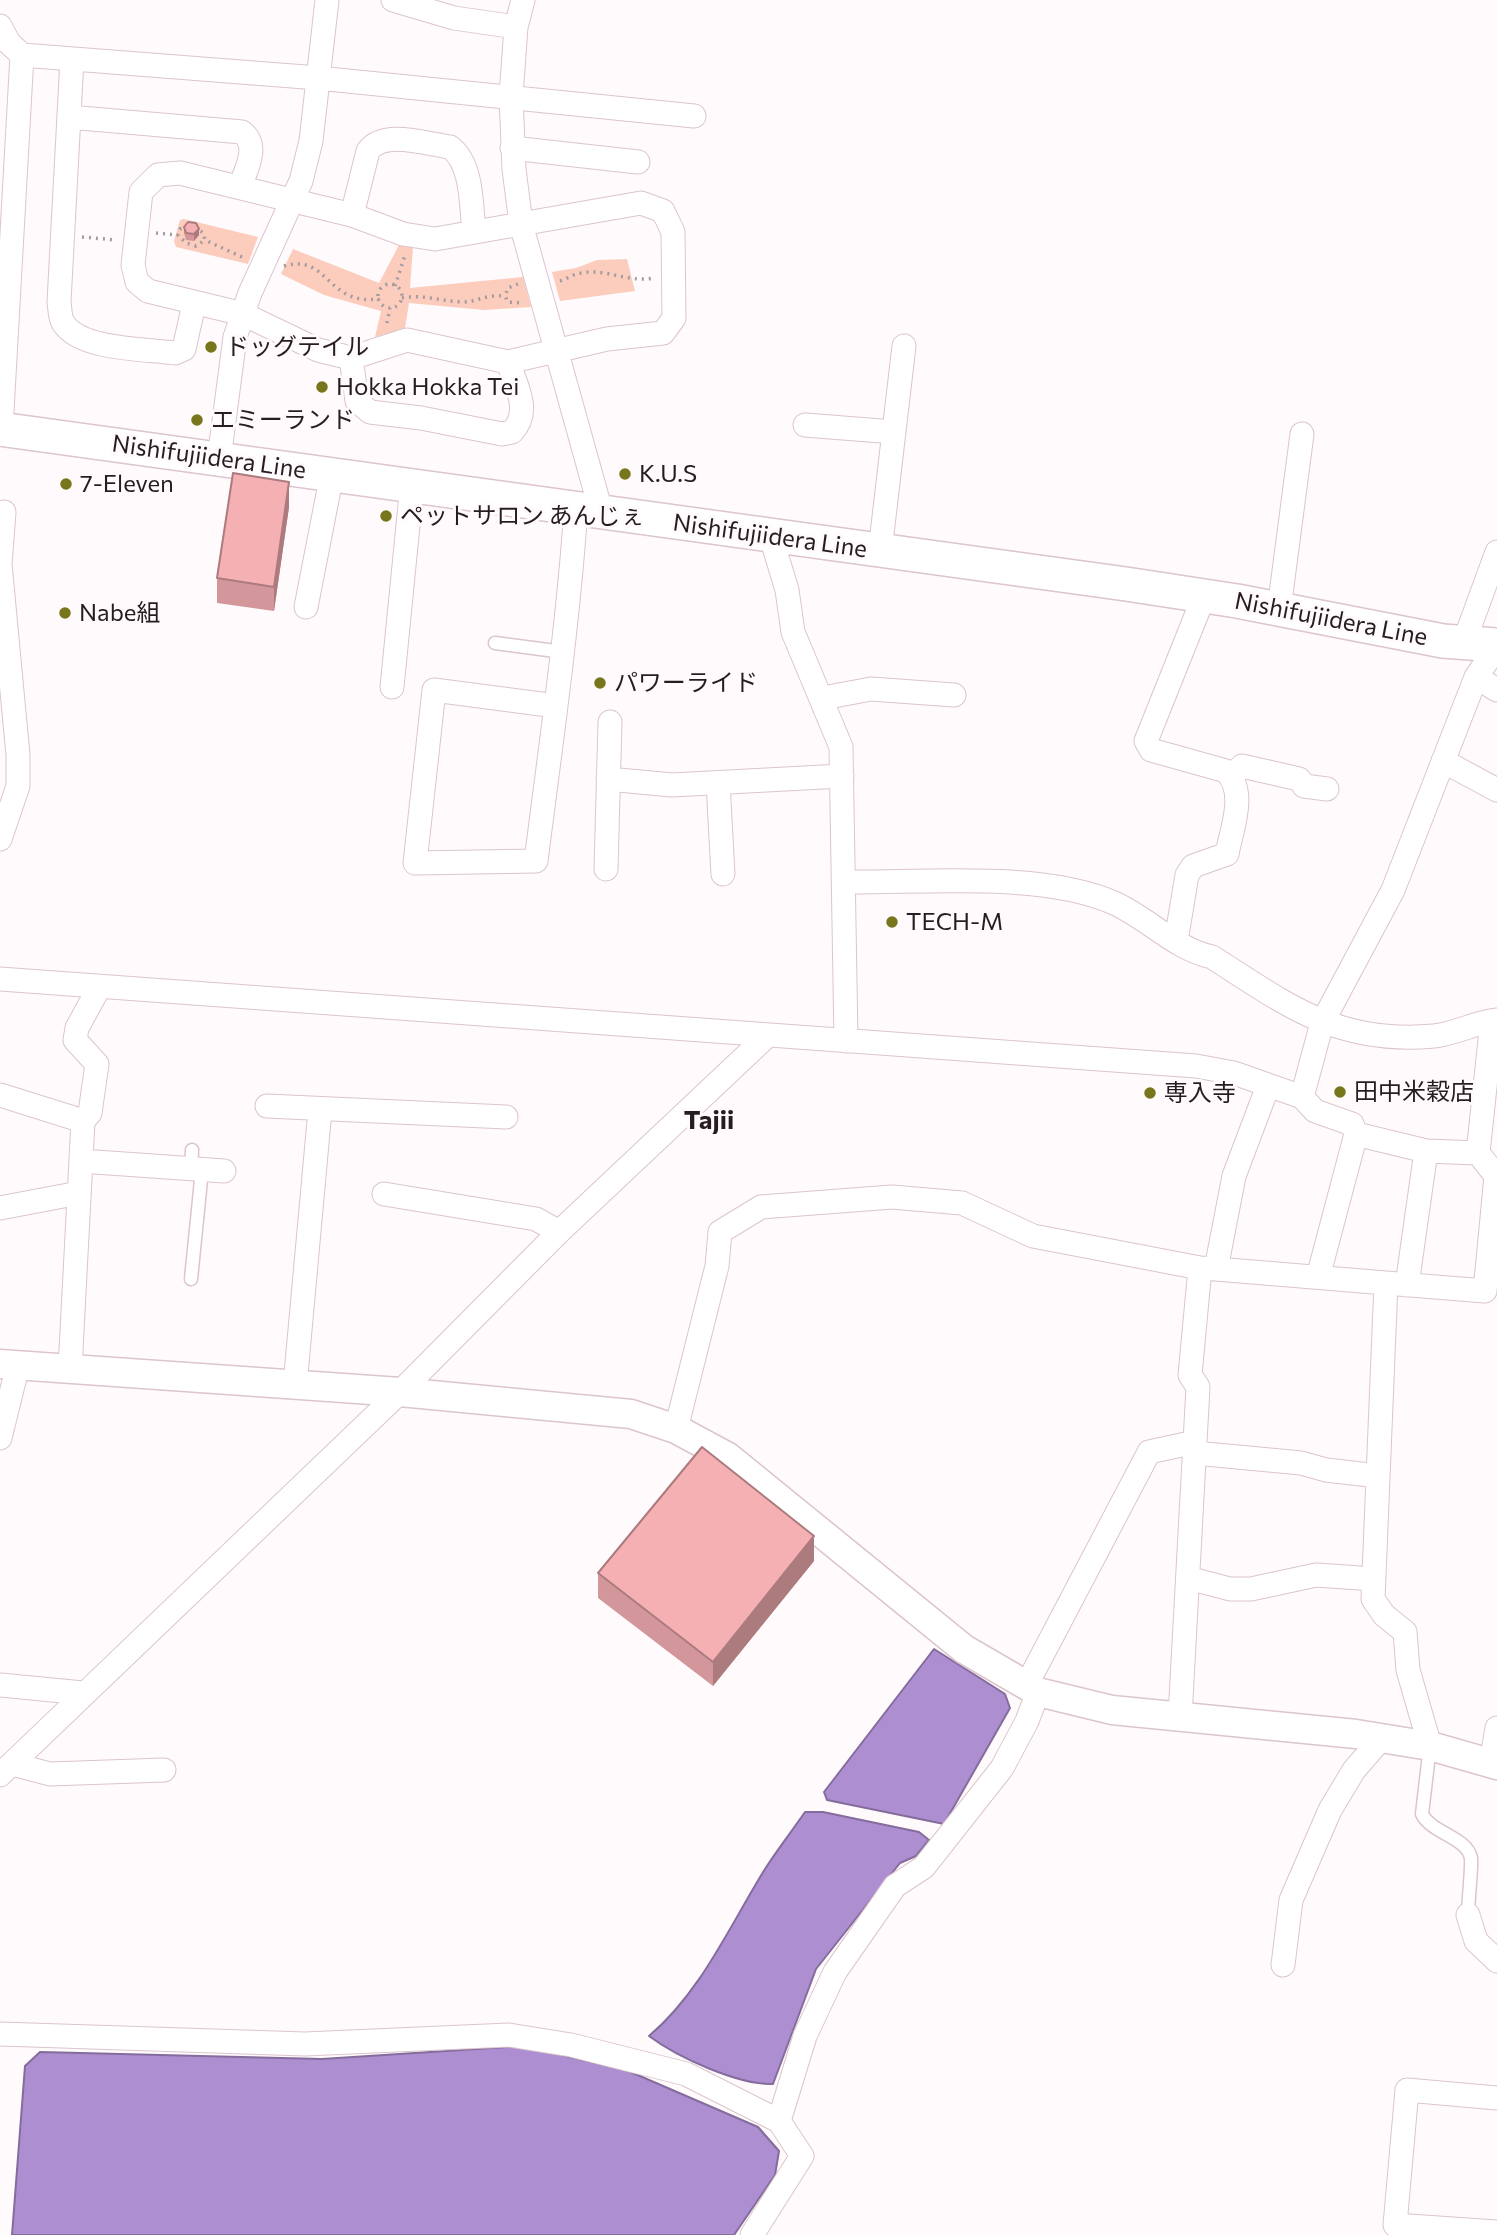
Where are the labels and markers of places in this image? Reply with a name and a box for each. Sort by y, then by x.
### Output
place label: ドッグテイル [225,333,369,361]
marker: ドッグテイル [203,339,219,355]
place label: Hokka Hokka Tei [336,373,519,401]
marker: Hokka Hokka Tei [314,379,330,395]
place label: エミーランド [211,406,355,434]
marker: エミーランド [189,412,205,428]
place label: K.U.S [639,460,697,488]
marker: K.U.S [617,466,633,482]
place label: 7-Eleven [80,470,174,498]
marker: 7-Eleven [58,476,74,492]
place label: ペットサロン あんじぇ [400,502,645,530]
marker: ペットサロン あんじぇ [378,508,394,524]
place label: Nabe組 [79,599,161,627]
marker: Nabe組 [57,605,73,621]
place label: パワーライド [614,669,758,697]
marker: パワーライド [592,675,608,691]
place label: TECH-M [906,908,1003,936]
marker: TECH-M [884,914,900,930]
place label: 田中米穀店 [1354,1078,1474,1106]
place label: 専入寺 [1164,1079,1236,1107]
marker: 田中米穀店 [1332,1084,1348,1100]
marker: 専入寺 [1142,1085,1158,1101]

